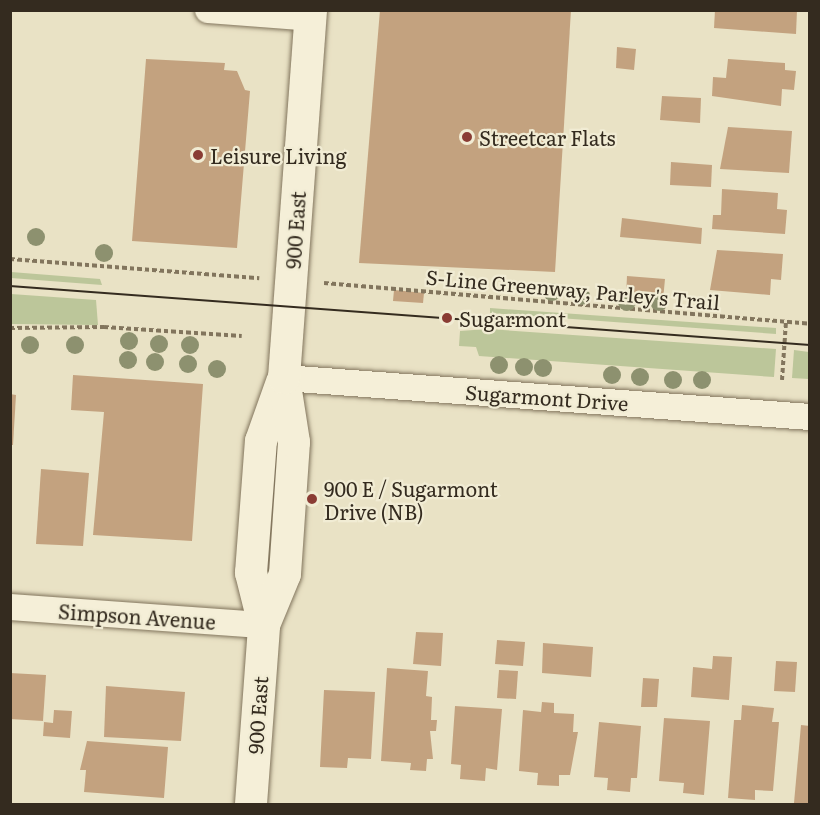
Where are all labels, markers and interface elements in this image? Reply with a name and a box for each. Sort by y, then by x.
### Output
place label: Streetcar Flats [479,125,616,149]
marker: Streetcar Flats [460,130,474,144]
place label: Leisure Living [210,143,347,167]
marker: Leisure Living [191,148,205,162]
street label: 900 East [280,190,310,270]
street label: S-Line Greenway, Parley's Trail [425,264,721,314]
place label: Sugarmont [459,306,566,330]
marker: Sugarmont [440,311,454,325]
street label: Sugarmont Drive [465,379,629,415]
place label: 900 E / Sugarmont Drive (NB) [324,476,498,523]
marker: 900 E / Sugarmont Drive (NB) [305,492,319,506]
street label: Simpson Avenue [57,599,217,633]
street label: 900 East [242,675,272,755]

